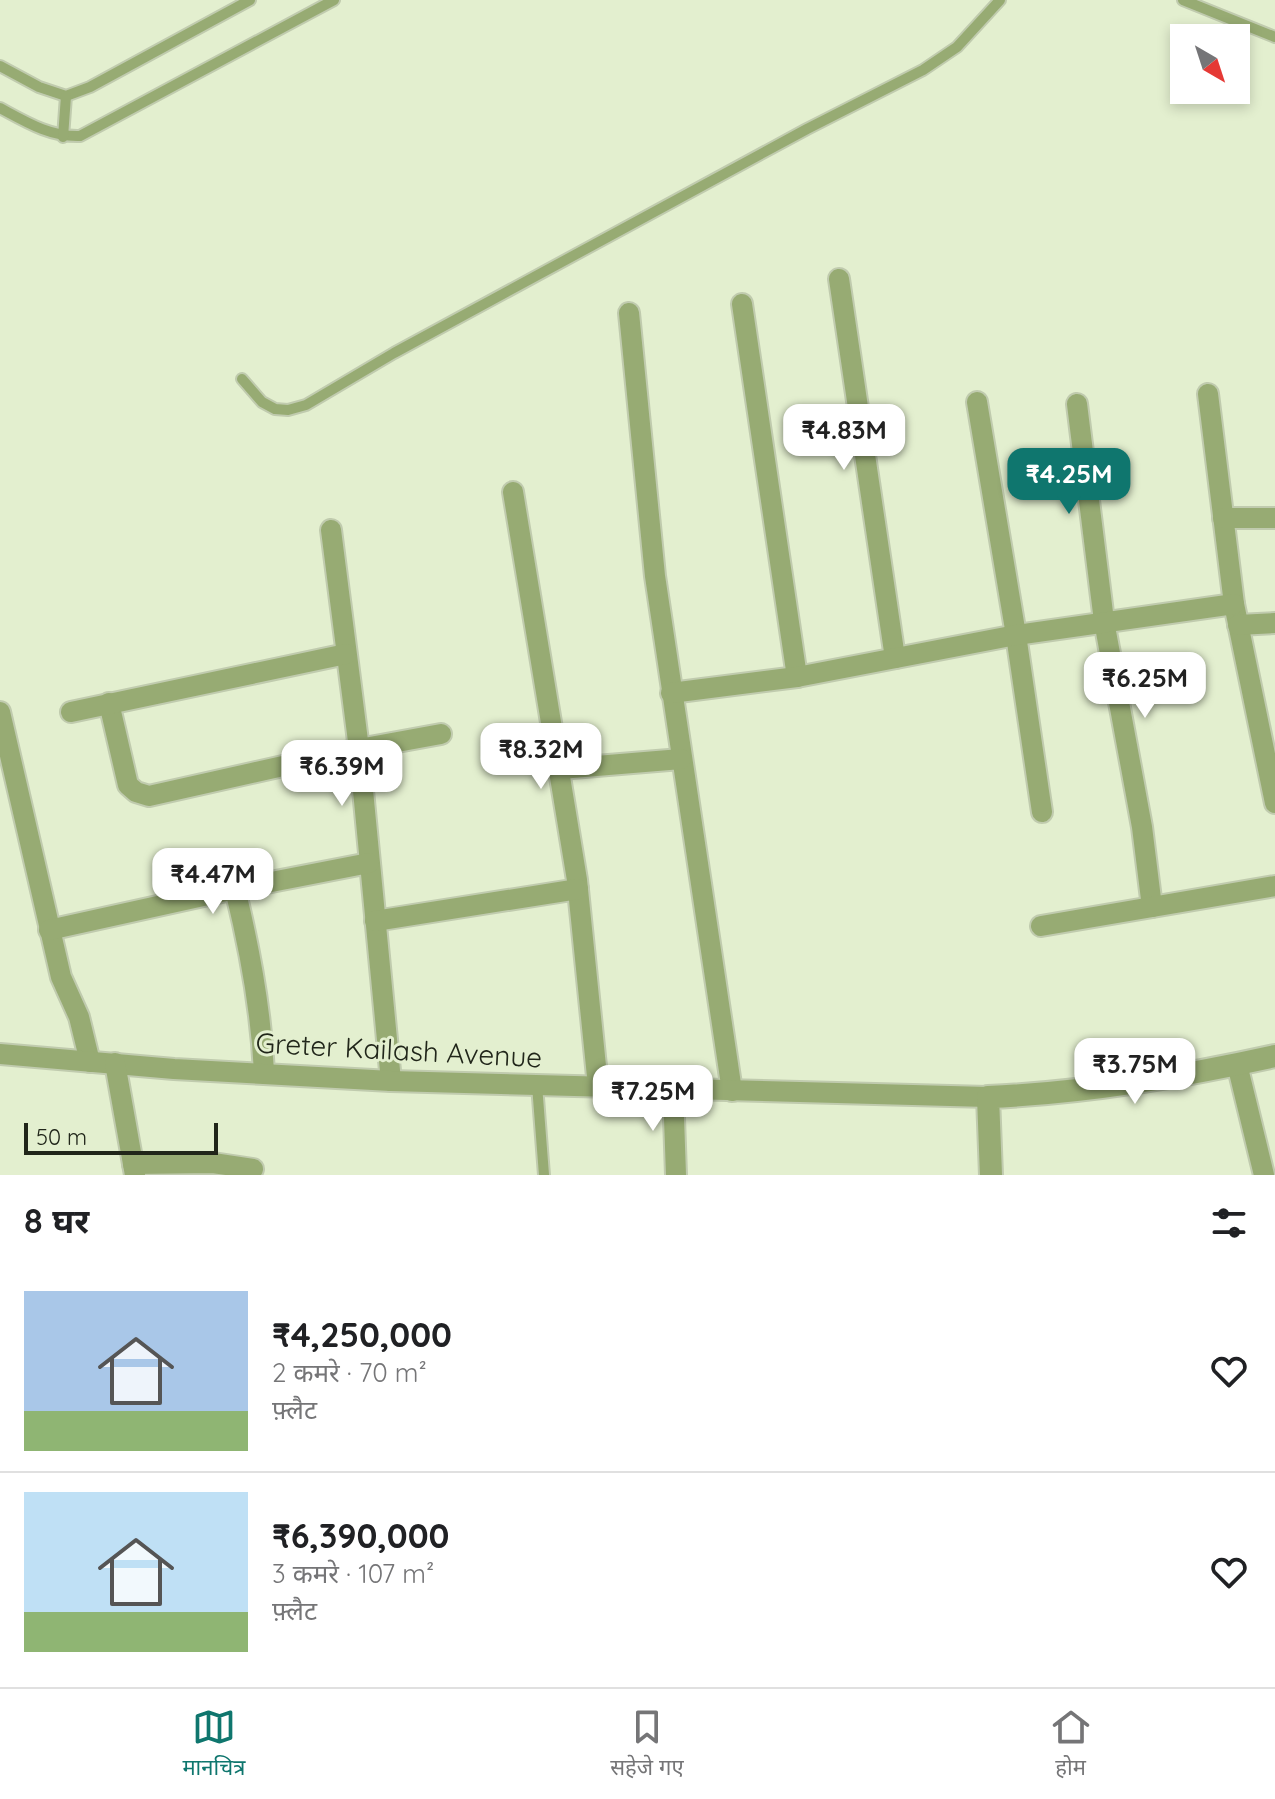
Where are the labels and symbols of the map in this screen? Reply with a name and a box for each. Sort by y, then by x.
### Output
north arrow [1170,24,1250,104]
pin: ₹4.83M [779,404,909,472]
pin: ₹4.25M [1004,448,1134,516]
pin: ₹6.25M [1080,652,1210,720]
pin: ₹8.32M [476,723,606,791]
pin: ₹6.39M [277,740,407,808]
pin: ₹4.47M [148,848,278,916]
street label: Greter Kailash Avenue [255,1025,543,1074]
pin: ₹3.75M [1070,1038,1200,1106]
pin: ₹7.25M [588,1065,718,1133]
scale bar [24,1119,218,1155]

